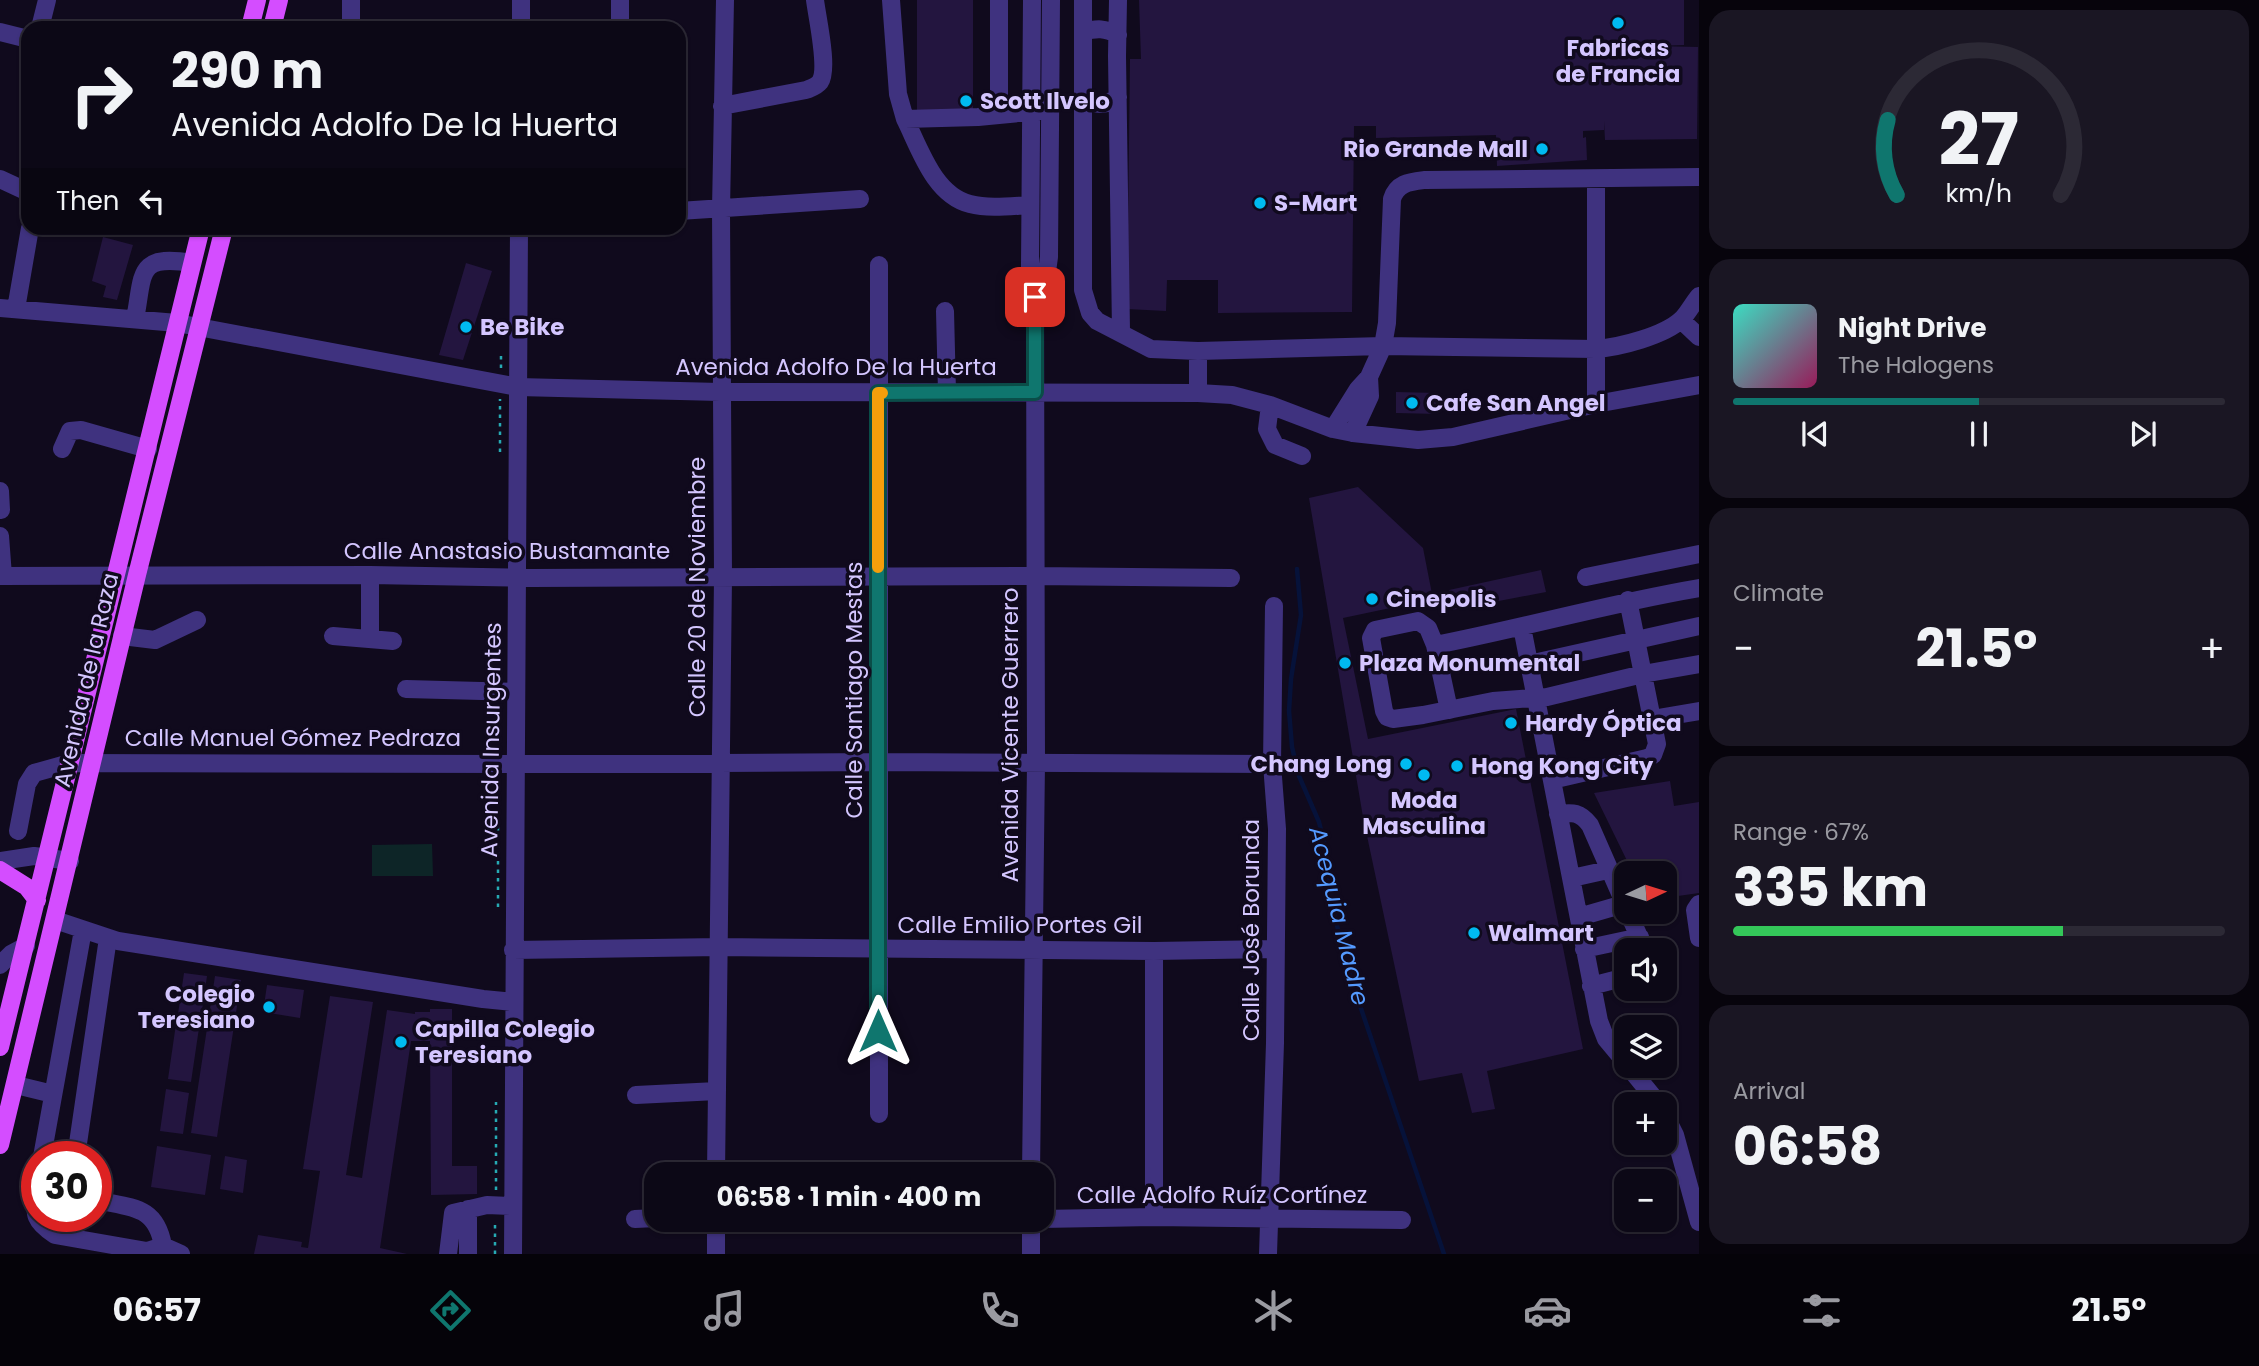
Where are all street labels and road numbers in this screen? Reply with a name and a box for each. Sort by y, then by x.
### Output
street label: Avenida Adolfo De la Huerta [675,351,997,383]
street label: Calle 20 de Noviembre [681,457,713,717]
street label: Calle Anastasio Bustamante [344,535,670,567]
street label: Calle Santiago Mestas [838,562,870,818]
street label: Avenida de la Raza [46,570,126,790]
street label: Avenida Vicente Guerrero [994,588,1026,882]
street label: Avenida Insurgentes [473,622,509,858]
street label: Calle Manuel Gómez Pedraza [125,722,461,754]
street label: Calle José Borunda [1235,819,1267,1041]
street label: Calle Emilio Portes Gil [898,909,1142,941]
street label: Calle Adolfo Ruíz Cortínez [1077,1179,1367,1211]

